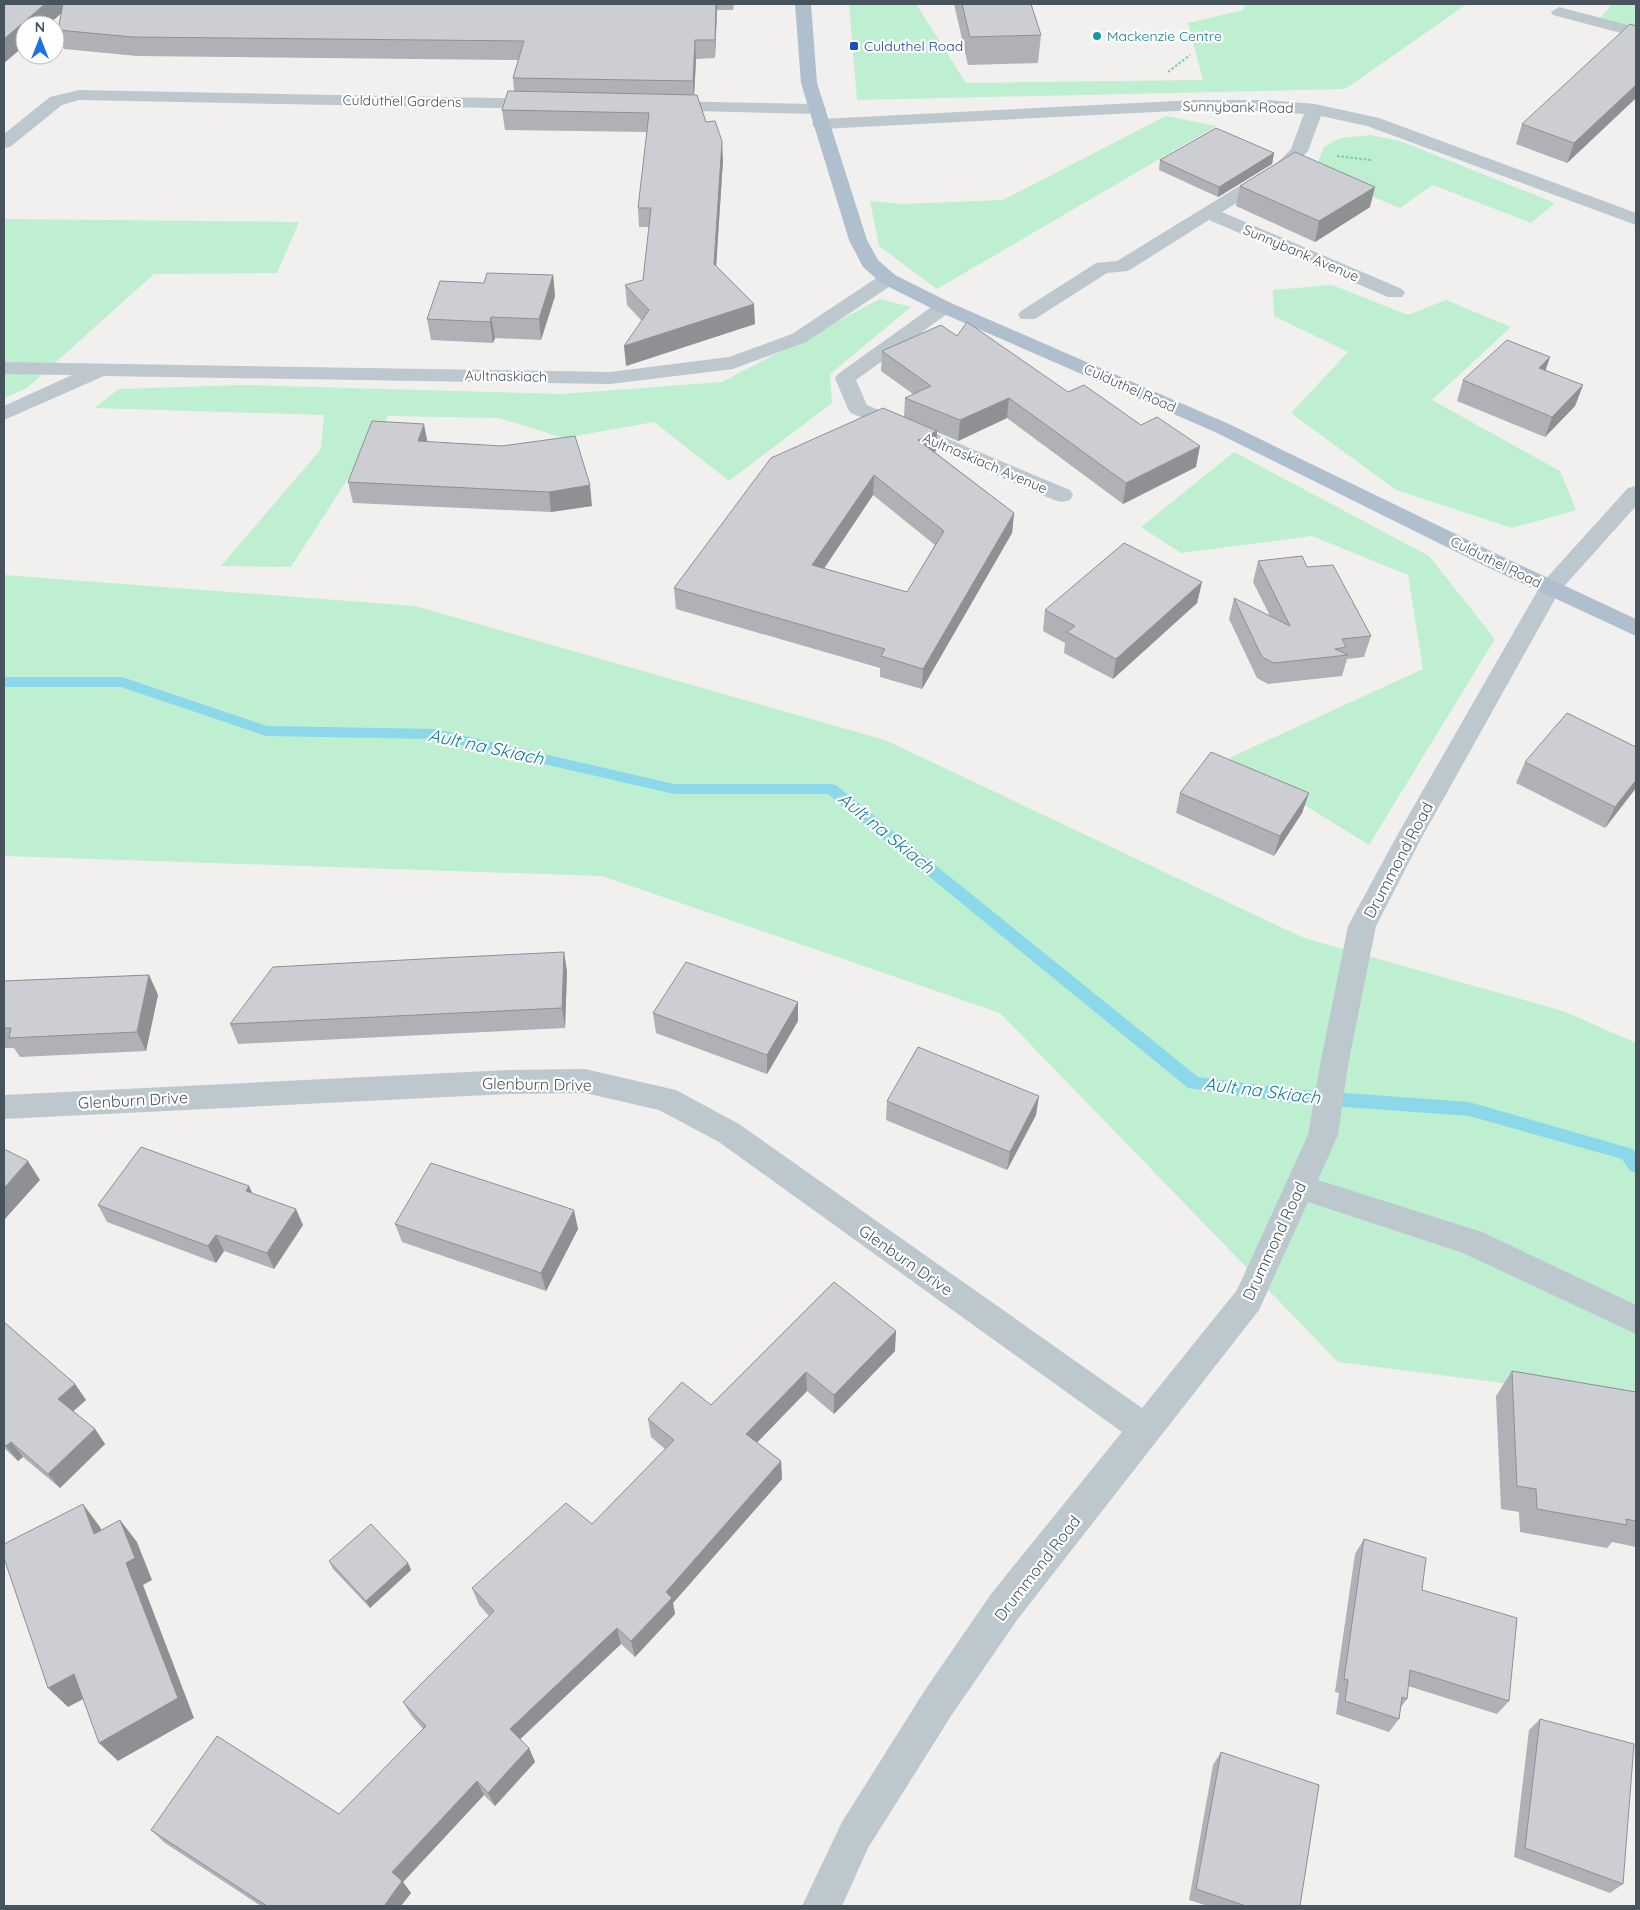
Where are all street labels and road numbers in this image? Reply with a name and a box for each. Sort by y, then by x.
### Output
street label: Culduthel Gardens [342,91,462,111]
street label: Sunnybank Road [1182,97,1294,117]
street label: Sunnybank Avenue [1240,220,1362,286]
street label: Culduthel Road [1081,360,1179,416]
street label: Aultnaskiach [465,366,547,386]
street label: Aultnaskiach Avenue [920,429,1050,497]
street label: Culduthel Road [1447,532,1545,592]
street label: Drummond Road [1359,799,1437,921]
street label: Glenburn Drive [482,1073,592,1095]
street label: Glenburn Drive [78,1087,188,1113]
street label: Drummond Road [1238,1178,1310,1304]
street label: Glenburn Drive [855,1220,957,1300]
street label: Drummond Road [990,1511,1084,1625]

